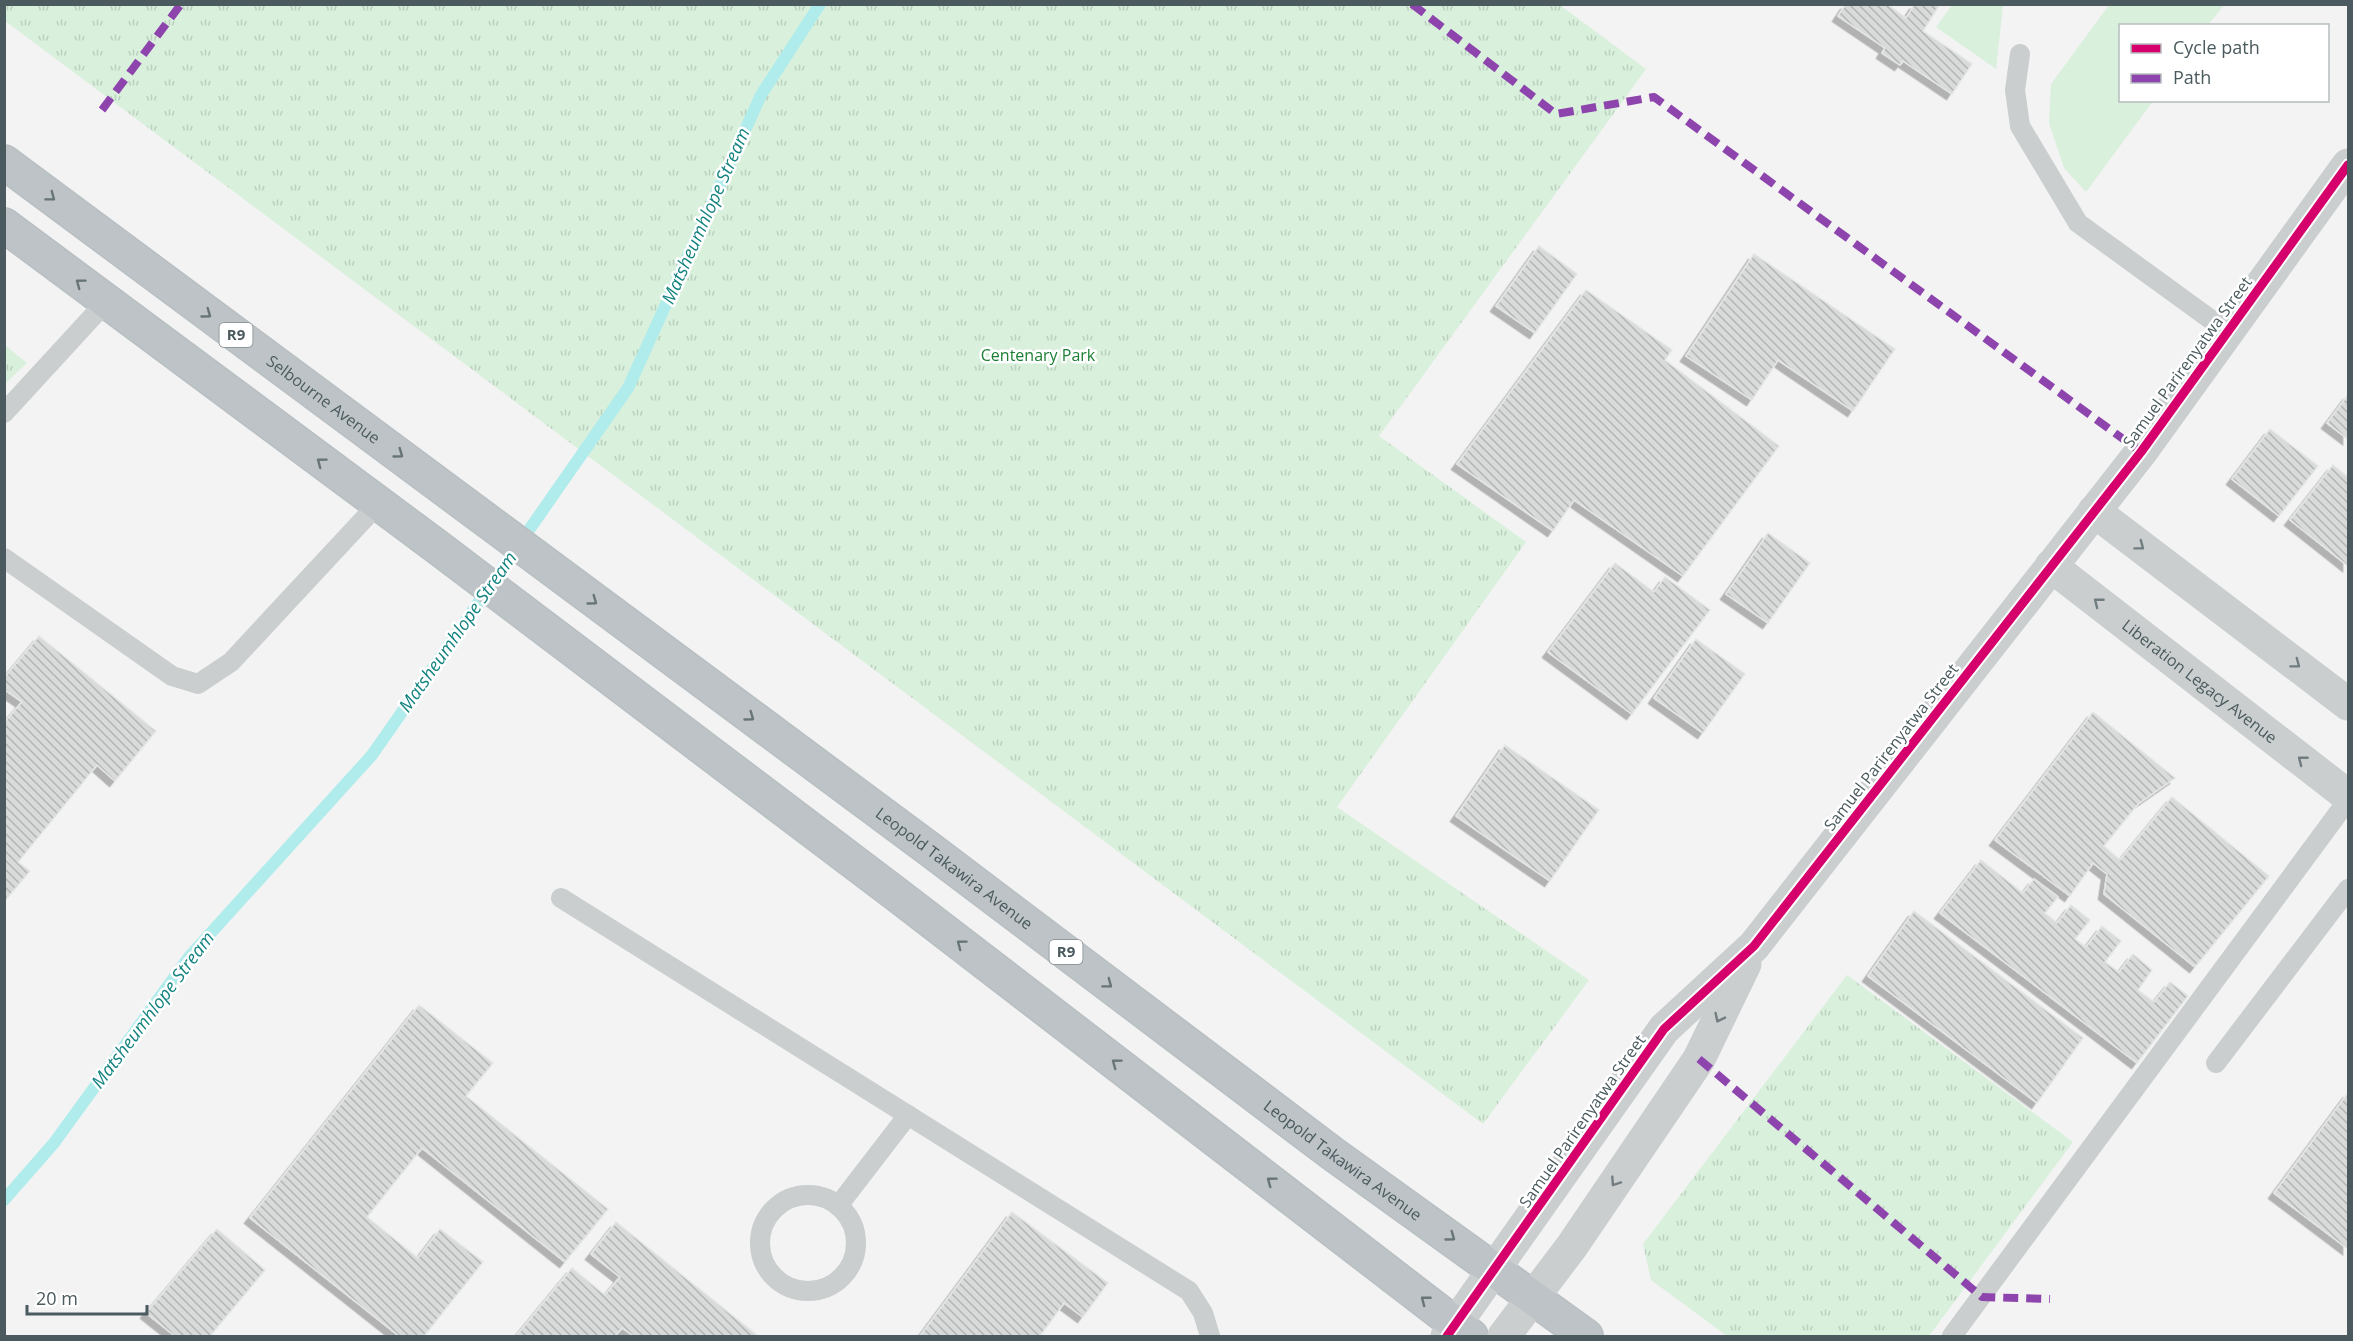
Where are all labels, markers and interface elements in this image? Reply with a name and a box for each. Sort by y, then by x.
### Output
legend [2119,24,2329,102]
text: Cycle path [2173,35,2260,59]
text: Path [2173,65,2211,89]
water label: Matsheumhlope Stream [655,124,755,307]
one-way arrow [45,190,56,201]
street label: Samuel Parirenyatwa Street [2117,272,2257,452]
one-way arrow [76,279,87,290]
one-way arrow [201,307,212,318]
road number: R9 [220,323,252,347]
park label: Centenary Park [981,344,1096,366]
street label: Selbourne Avenue [262,350,385,449]
one-way arrow [392,447,403,458]
one-way arrow [317,458,328,469]
one-way arrow [2134,538,2145,549]
water label: Matsheumhlope Stream [393,547,522,716]
one-way arrow [586,594,597,605]
one-way arrow [2094,599,2105,610]
street label: Liberation Legacy Avenue [2118,614,2282,748]
one-way arrow [2289,656,2300,667]
street label: Samuel Parirenyatwa Street [1819,659,1963,835]
one-way arrow [743,710,754,721]
one-way arrow [2298,757,2309,768]
street label: Leopold Takawira Avenue [871,802,1037,934]
water label: Matsheumhlope Stream [85,926,219,1093]
one-way arrow [957,940,968,951]
road number: R9 [1050,940,1082,964]
one-way arrow [1102,977,1113,988]
one-way arrow [1715,1011,1727,1022]
street label: Samuel Parirenyatwa Street [1514,1030,1650,1212]
one-way arrow [1112,1059,1123,1070]
street label: Leopold Takawira Avenue [1259,1095,1426,1226]
one-way arrow [1611,1175,1622,1186]
one-way arrow [1266,1178,1277,1189]
one-way arrow [1444,1230,1455,1241]
scale bar [27,1278,147,1316]
text: 20 m [36,1286,78,1310]
one-way arrow [1421,1297,1432,1308]

